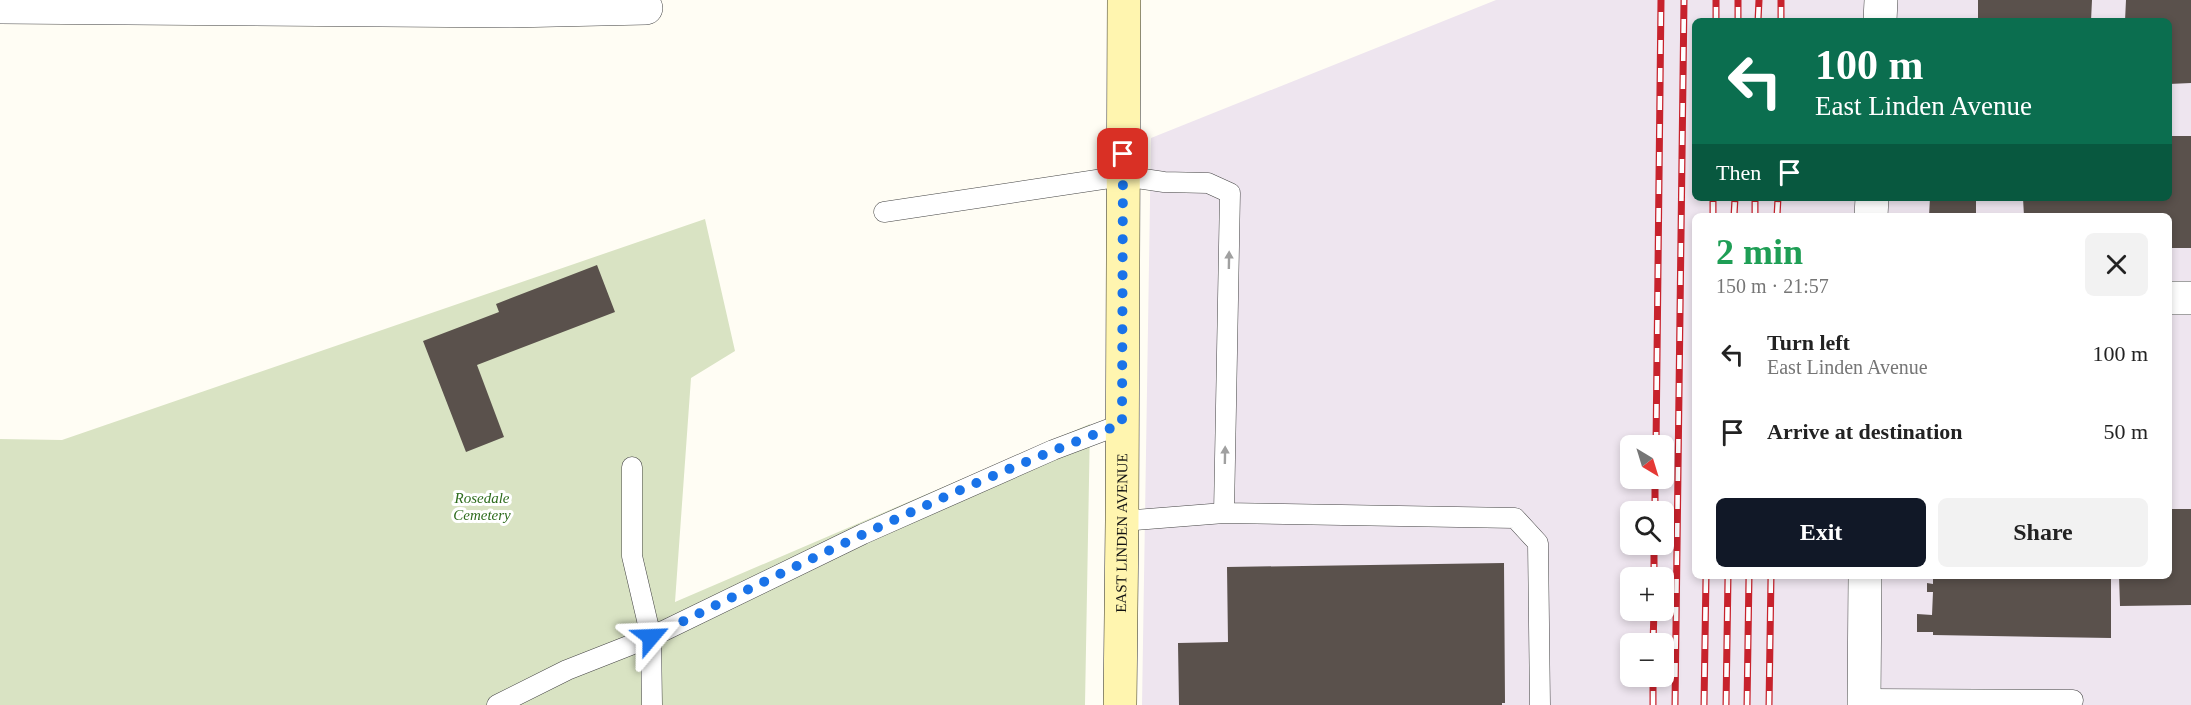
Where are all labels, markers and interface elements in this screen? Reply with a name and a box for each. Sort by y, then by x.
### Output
icon: left [1716,42,1794,120]
text: 100 m [1815,42,1924,88]
text: East Linden Avenue [1815,91,2032,121]
pin [1097,128,1148,179]
icon: arrive [1106,137,1139,170]
icon: arrive [1773,156,1806,189]
text: Then [1716,160,1761,185]
text: 2 min [1716,232,1803,272]
button: close [2085,233,2148,296]
one-way arrow [1224,250,1234,269]
text: 150 m · 21:57 [1716,275,1829,297]
text: Turn left [1767,330,1850,355]
icon: left [1716,338,1749,371]
text: 100 m [2092,341,2148,366]
text: East Linden Avenue [1767,356,1928,378]
icon: arrive [1716,416,1749,449]
text: Arrive at destination [1767,419,1963,444]
text: 50 m [2103,419,2148,444]
north arrow [1620,435,1674,489]
map controls [1620,435,1674,687]
one-way arrow [1221,445,1230,464]
street label: EAST LINDEN AVENUE [1113,453,1130,613]
park label: Rosedale Cemetery [453,490,511,523]
button: Exit [1716,498,1926,567]
button: Share [1938,498,2148,567]
button: search [1620,501,1674,555]
button: + [1620,567,1674,621]
position arrow [619,605,683,669]
button: − [1620,633,1674,687]

